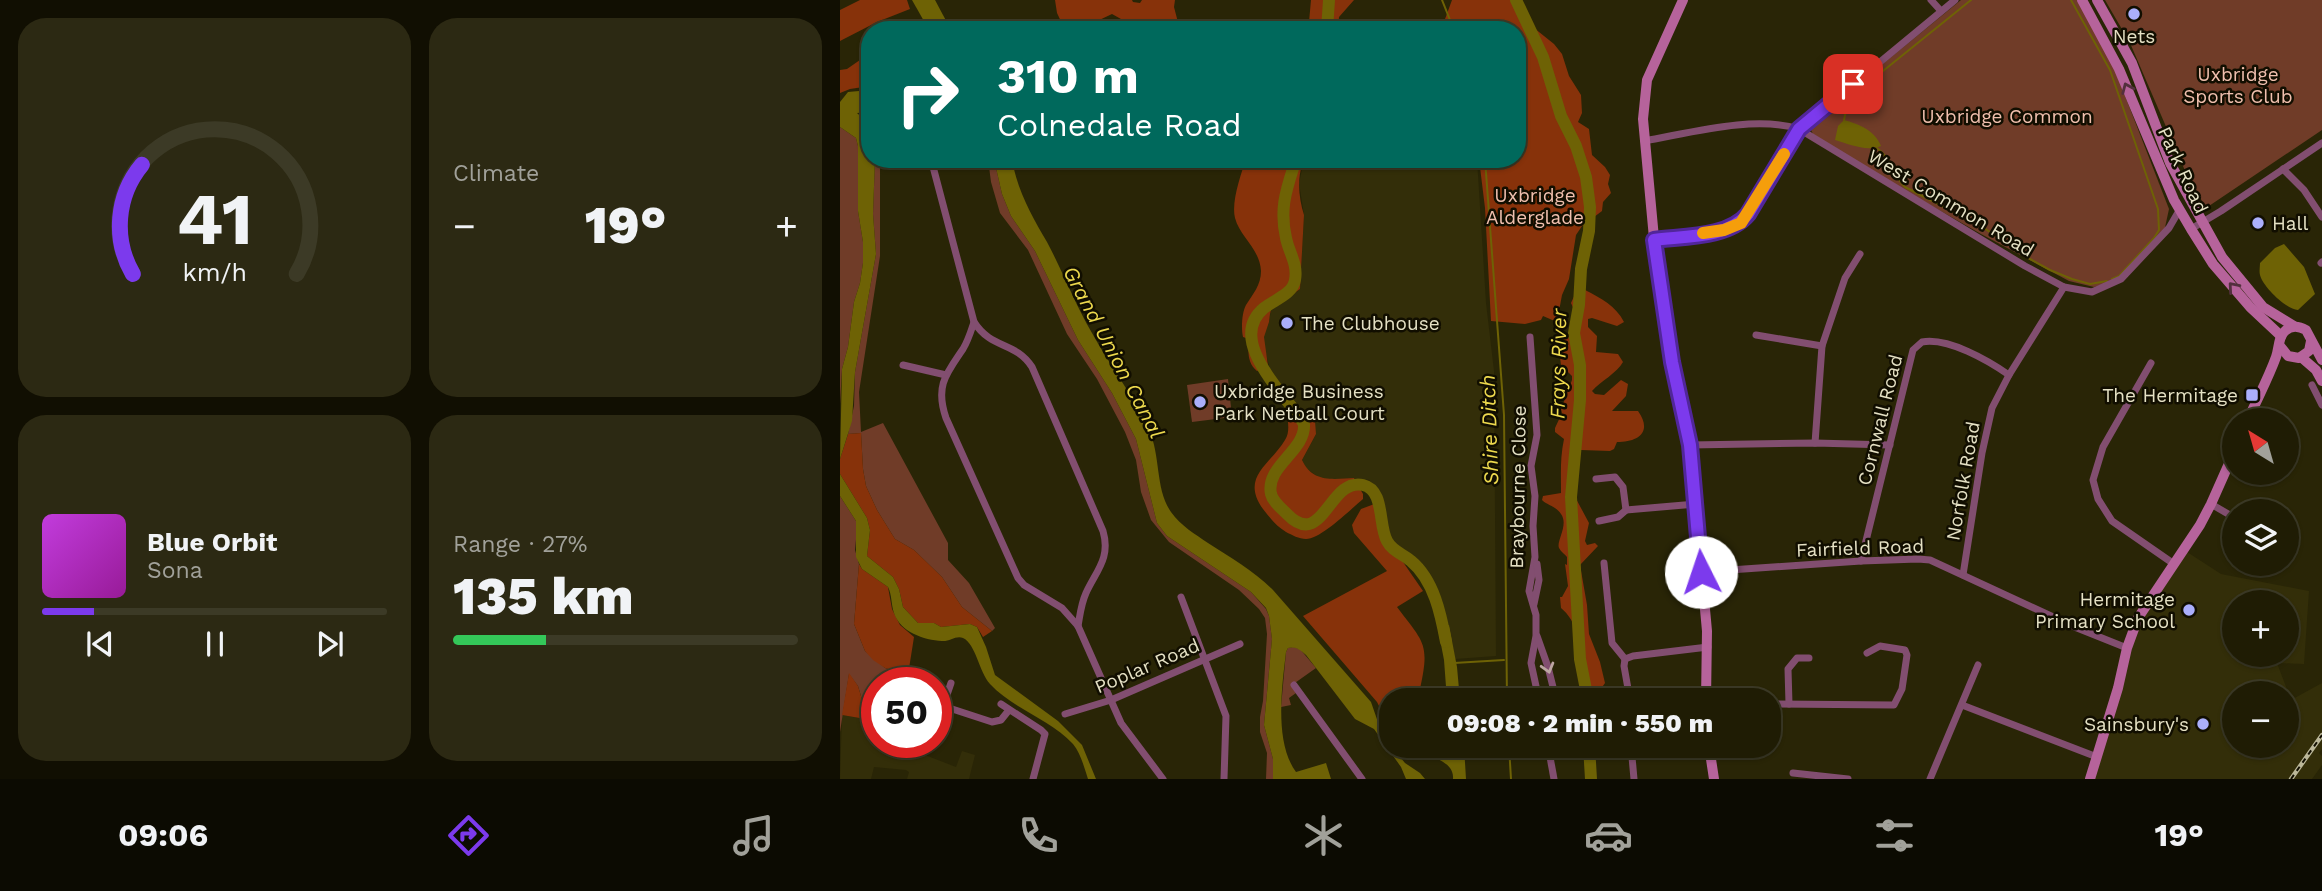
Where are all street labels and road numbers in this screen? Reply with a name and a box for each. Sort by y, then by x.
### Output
street label: Park Road [2153,123,2213,217]
street label: West Common Road [1864,144,2038,262]
street label: Cornwall Road [1853,352,1907,488]
street label: Braybourne Close [1505,405,1531,569]
street label: Norfolk Road [1941,420,1985,542]
street label: Fairfield Road [1796,534,1924,562]
street label: Poplar Road [1091,634,1203,698]

